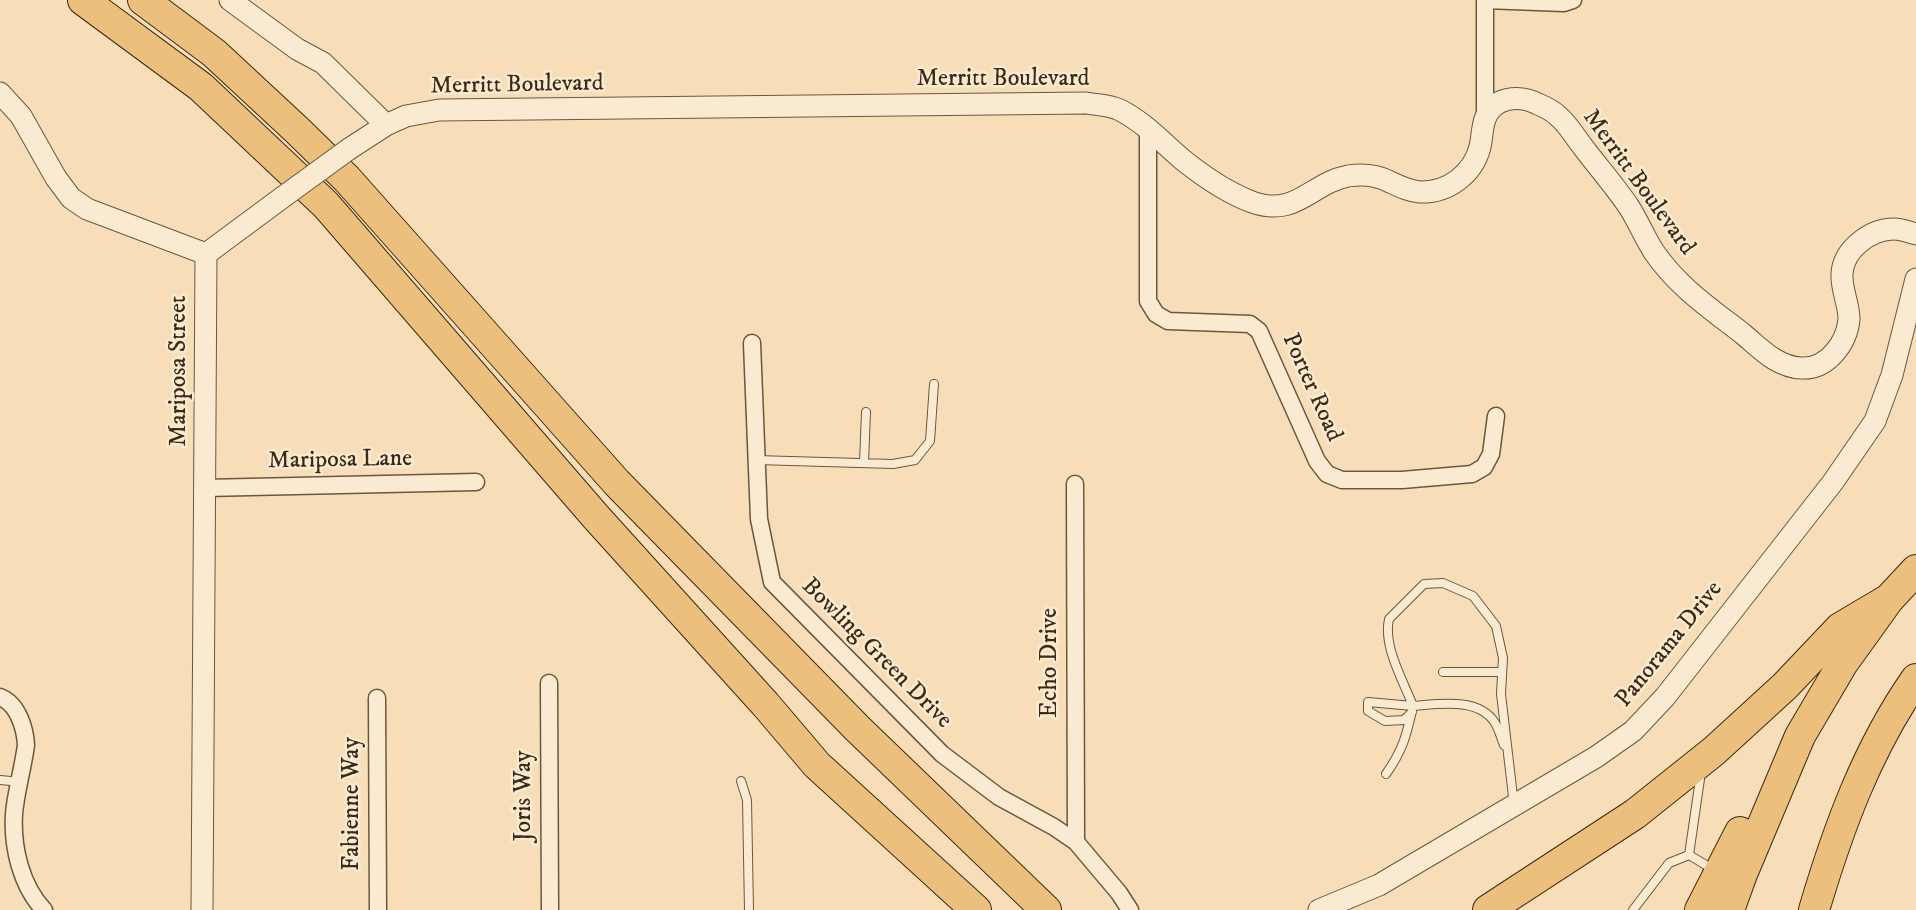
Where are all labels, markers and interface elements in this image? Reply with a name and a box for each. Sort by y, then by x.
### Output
street label: Merritt Boulevard [916,66,1090,94]
street label: Merritt Boulevard [430,70,604,102]
street label: Merritt Boulevard [1575,105,1701,261]
street label: Mariposa Street [166,295,194,447]
street label: Porter Road [1274,329,1348,447]
street label: Mariposa Lane [268,445,412,477]
street label: Bowling Green Drive [795,573,957,735]
street label: Panorama Drive [1610,576,1730,714]
street label: Echo Drive [1037,608,1065,718]
street label: Fabienne Way [339,737,367,871]
street label: Joris Way [511,751,539,841]

